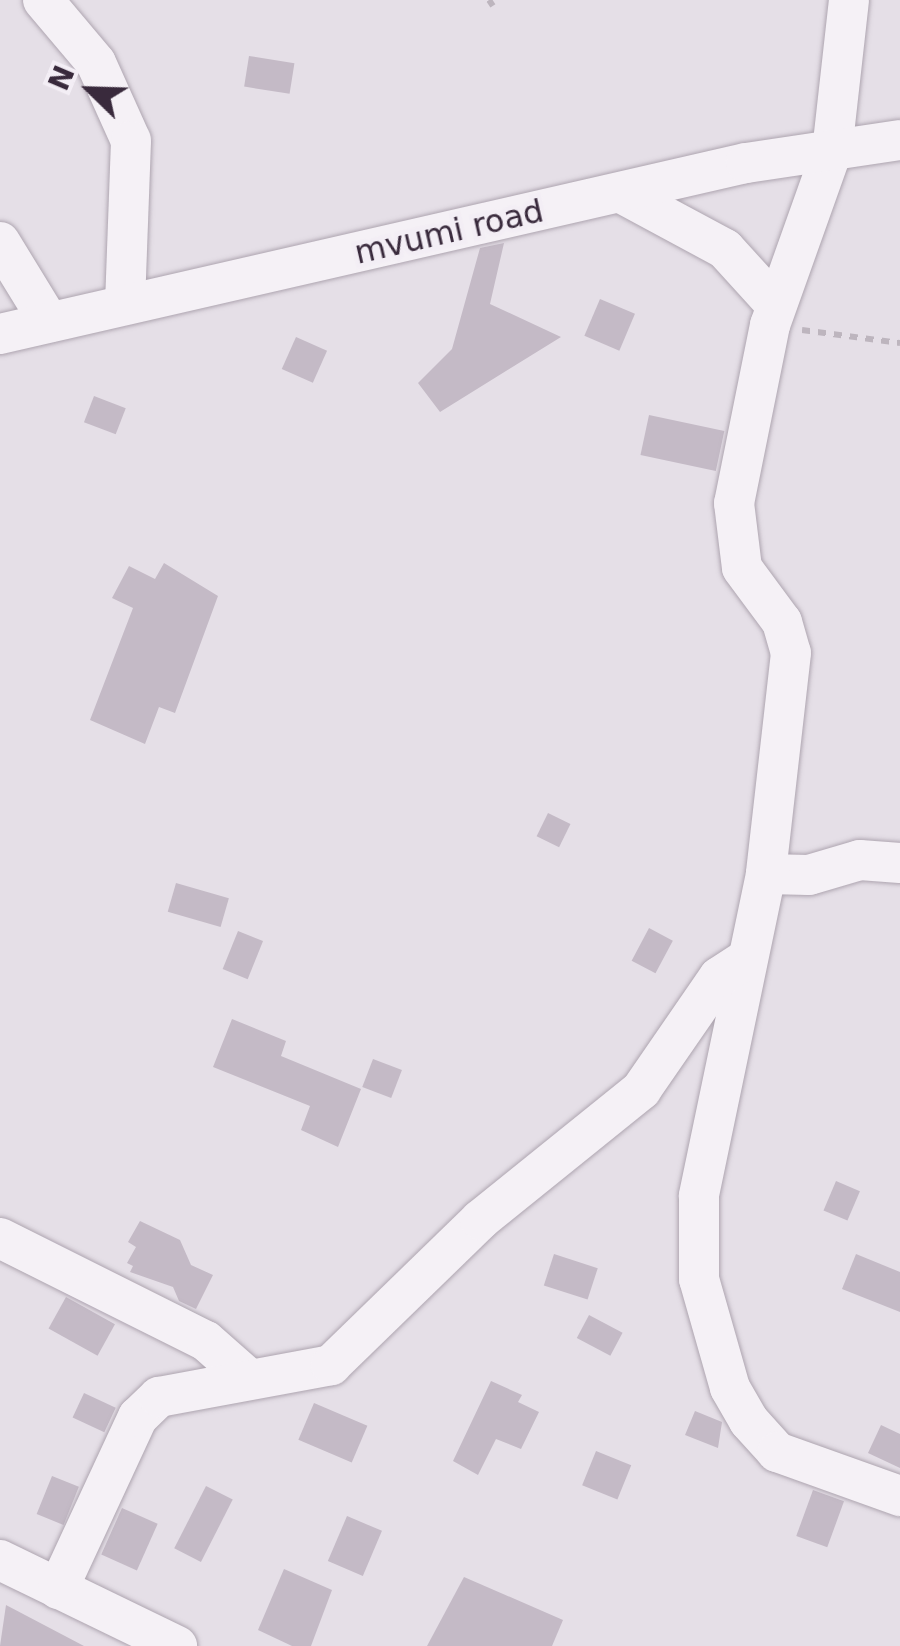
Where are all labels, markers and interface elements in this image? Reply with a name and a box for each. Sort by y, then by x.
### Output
north arrow [40,40,140,140]
text: N [42,61,82,95]
street label: mvumi road [351,192,547,272]

